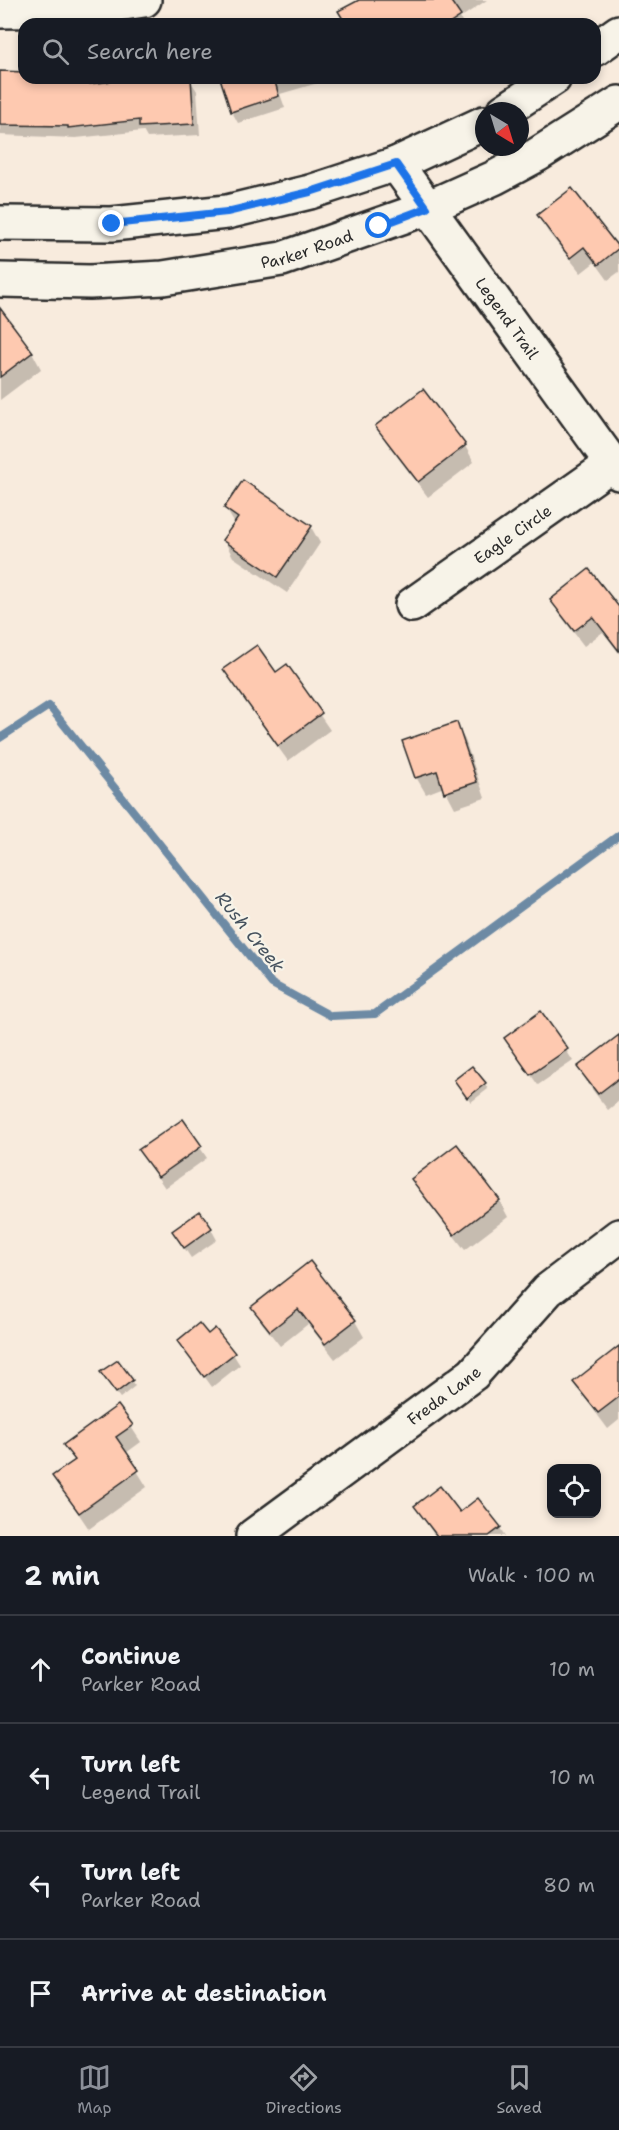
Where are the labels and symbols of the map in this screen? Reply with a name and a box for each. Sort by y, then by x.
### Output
north arrow [475,102,529,156]
route end [98,210,124,236]
route start [365,212,391,238]
street label: Parker Road [259,225,356,273]
street label: Legend Trail [470,273,543,363]
street label: Eagle Circle [470,500,556,569]
water label: Rush Creek [210,887,290,978]
street label: Freda Lane [403,1362,486,1430]

